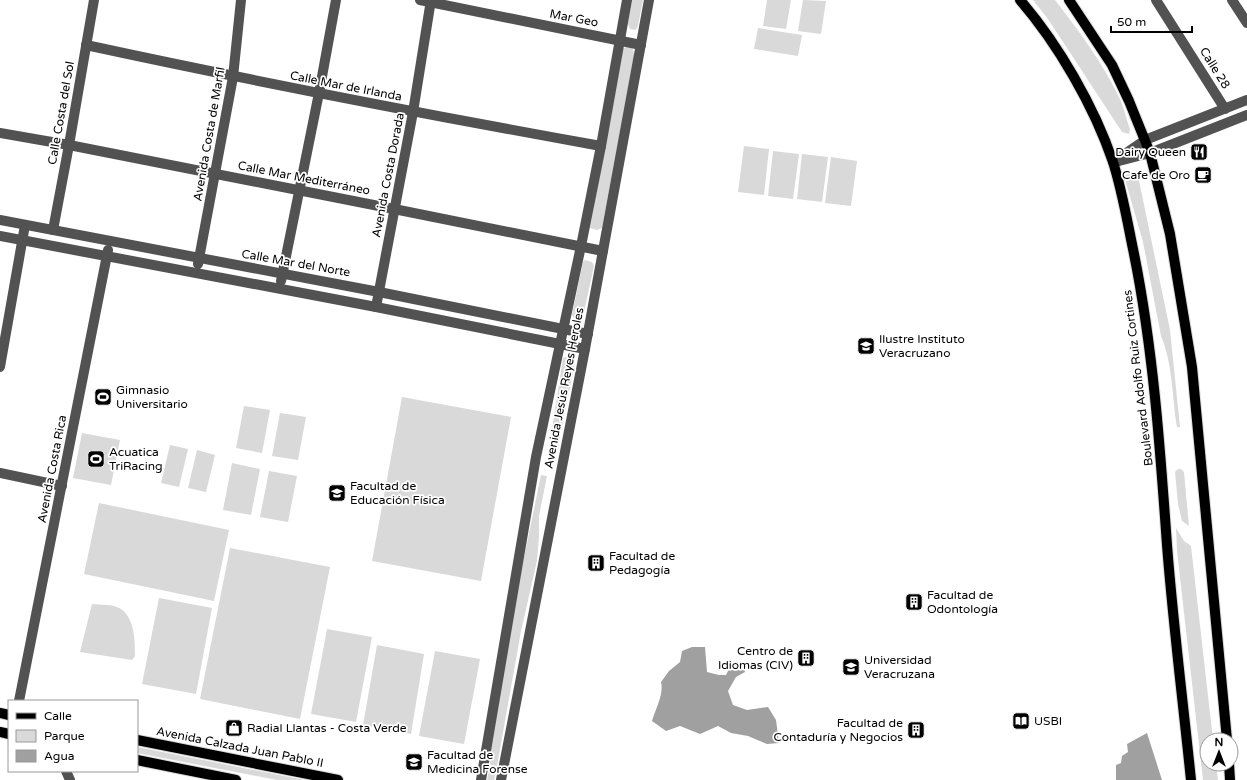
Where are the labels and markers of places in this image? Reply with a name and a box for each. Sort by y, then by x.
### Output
restaurant icon: Dairy Queen [1189,142,1209,162]
place label: Dairy Queen [1115,145,1186,159]
cafe icon: Cafe de Oro [1193,165,1213,185]
place label: Cafe de Oro [1122,168,1190,182]
place label: Ilustre Instituto Veracruzano [879,332,965,360]
school or university icon: Ilustre Instituto Veracruzano [856,336,876,356]
place label: Gimnasio Universitario [116,383,188,411]
sports icon: Gimnasio Universitario [93,387,113,407]
place label: Acuatica TriRacing [109,445,163,473]
sports icon: Acuatica TriRacing [86,449,106,469]
place label: Facultad de Educación Física [350,479,445,507]
school or university icon: Facultad de Educación Física [327,483,347,503]
place label: Facultad de Pedagogía [609,549,675,577]
building icon: Facultad de Pedagogía [586,553,606,573]
place label: Facultad de Odontología [927,588,998,616]
building icon: Facultad de Odontología [904,592,924,612]
place label: Centro de Idiomas (CIV) [718,644,793,672]
building icon: Centro de Idiomas (CIV) [796,648,816,668]
place label: Universidad Veracruzana [864,653,935,681]
school or university icon: Universidad Veracruzana [841,657,861,677]
library icon: USBI [1011,711,1031,731]
place label: USBI [1034,714,1062,728]
place label: Facultad de Contaduría y Negocios [774,716,903,744]
shop icon: Radial Llantas - Costa Verde [224,718,244,738]
building icon: Facultad de Contaduría y Negocios [906,720,926,740]
place label: Radial Llantas - Costa Verde [247,721,407,735]
place label: Facultad de Medicina Forense [427,748,528,776]
school or university icon: Facultad de Medicina Forense [404,752,424,772]

